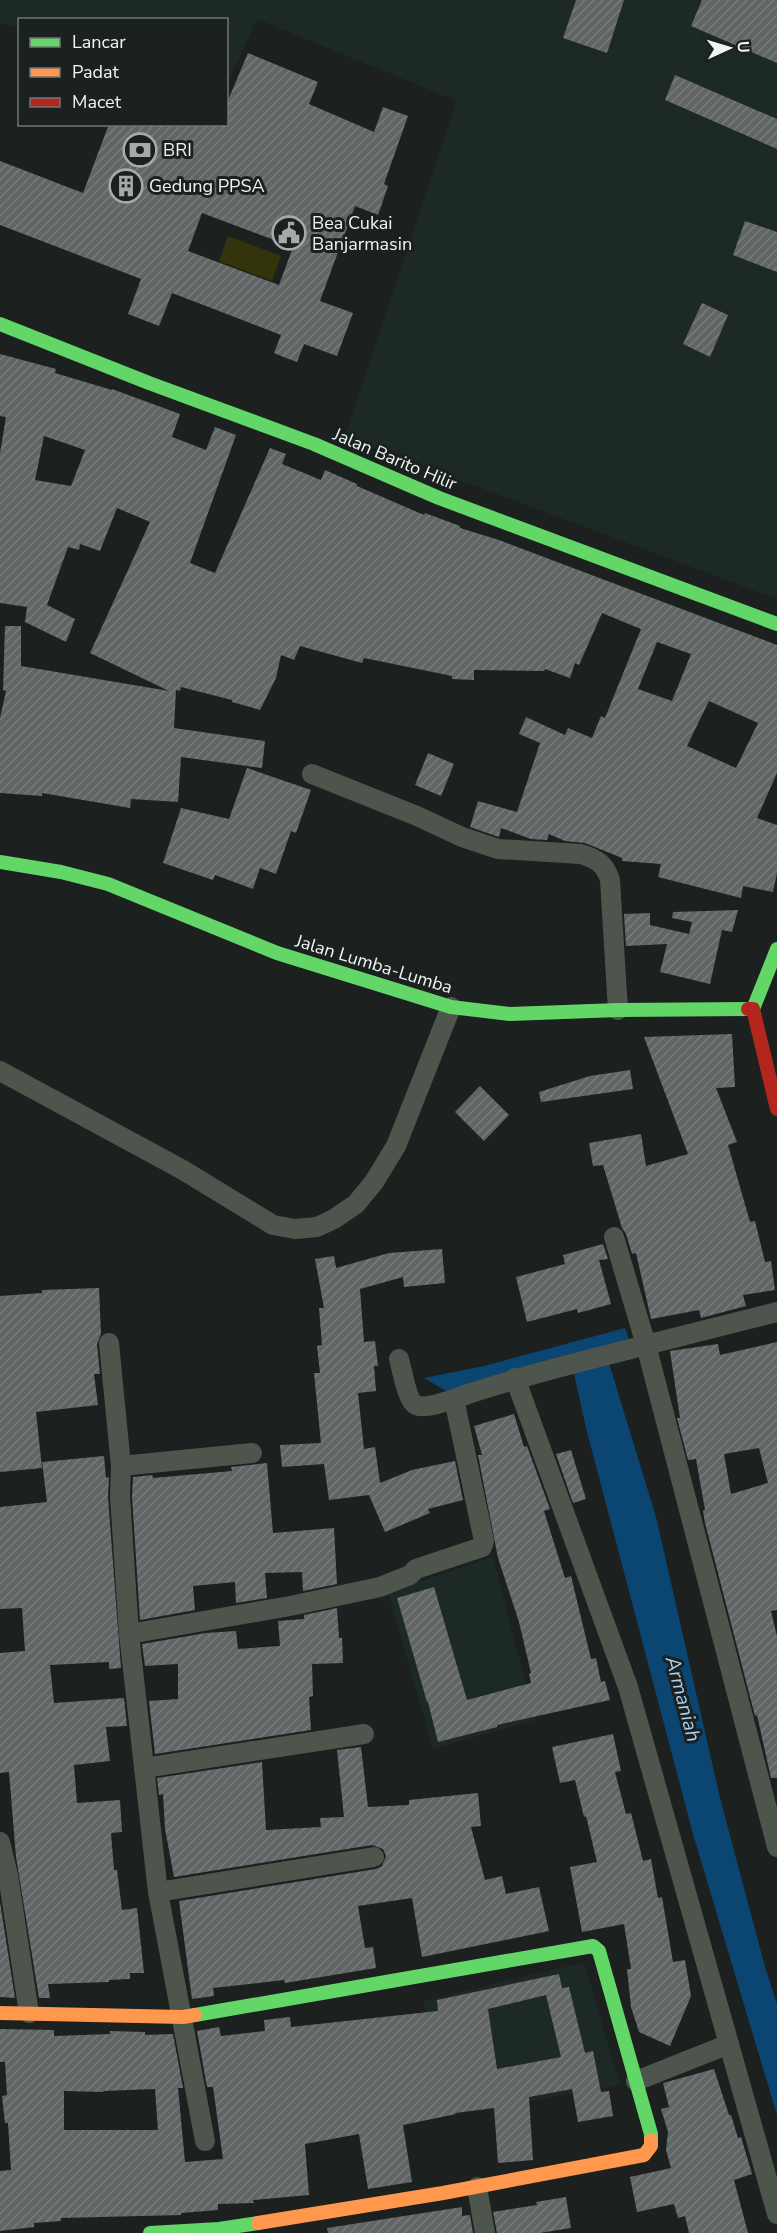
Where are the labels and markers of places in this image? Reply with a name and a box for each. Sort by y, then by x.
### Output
bank icon: BRI [122,132,158,168]
place label: BRI [163,138,192,162]
building icon: Gedung PPSA [108,168,144,204]
place label: Gedung PPSA [149,174,265,198]
place label: Bea Cukai Banjarmasin [312,211,412,256]
public building icon: Bea Cukai Banjarmasin [271,215,307,251]

